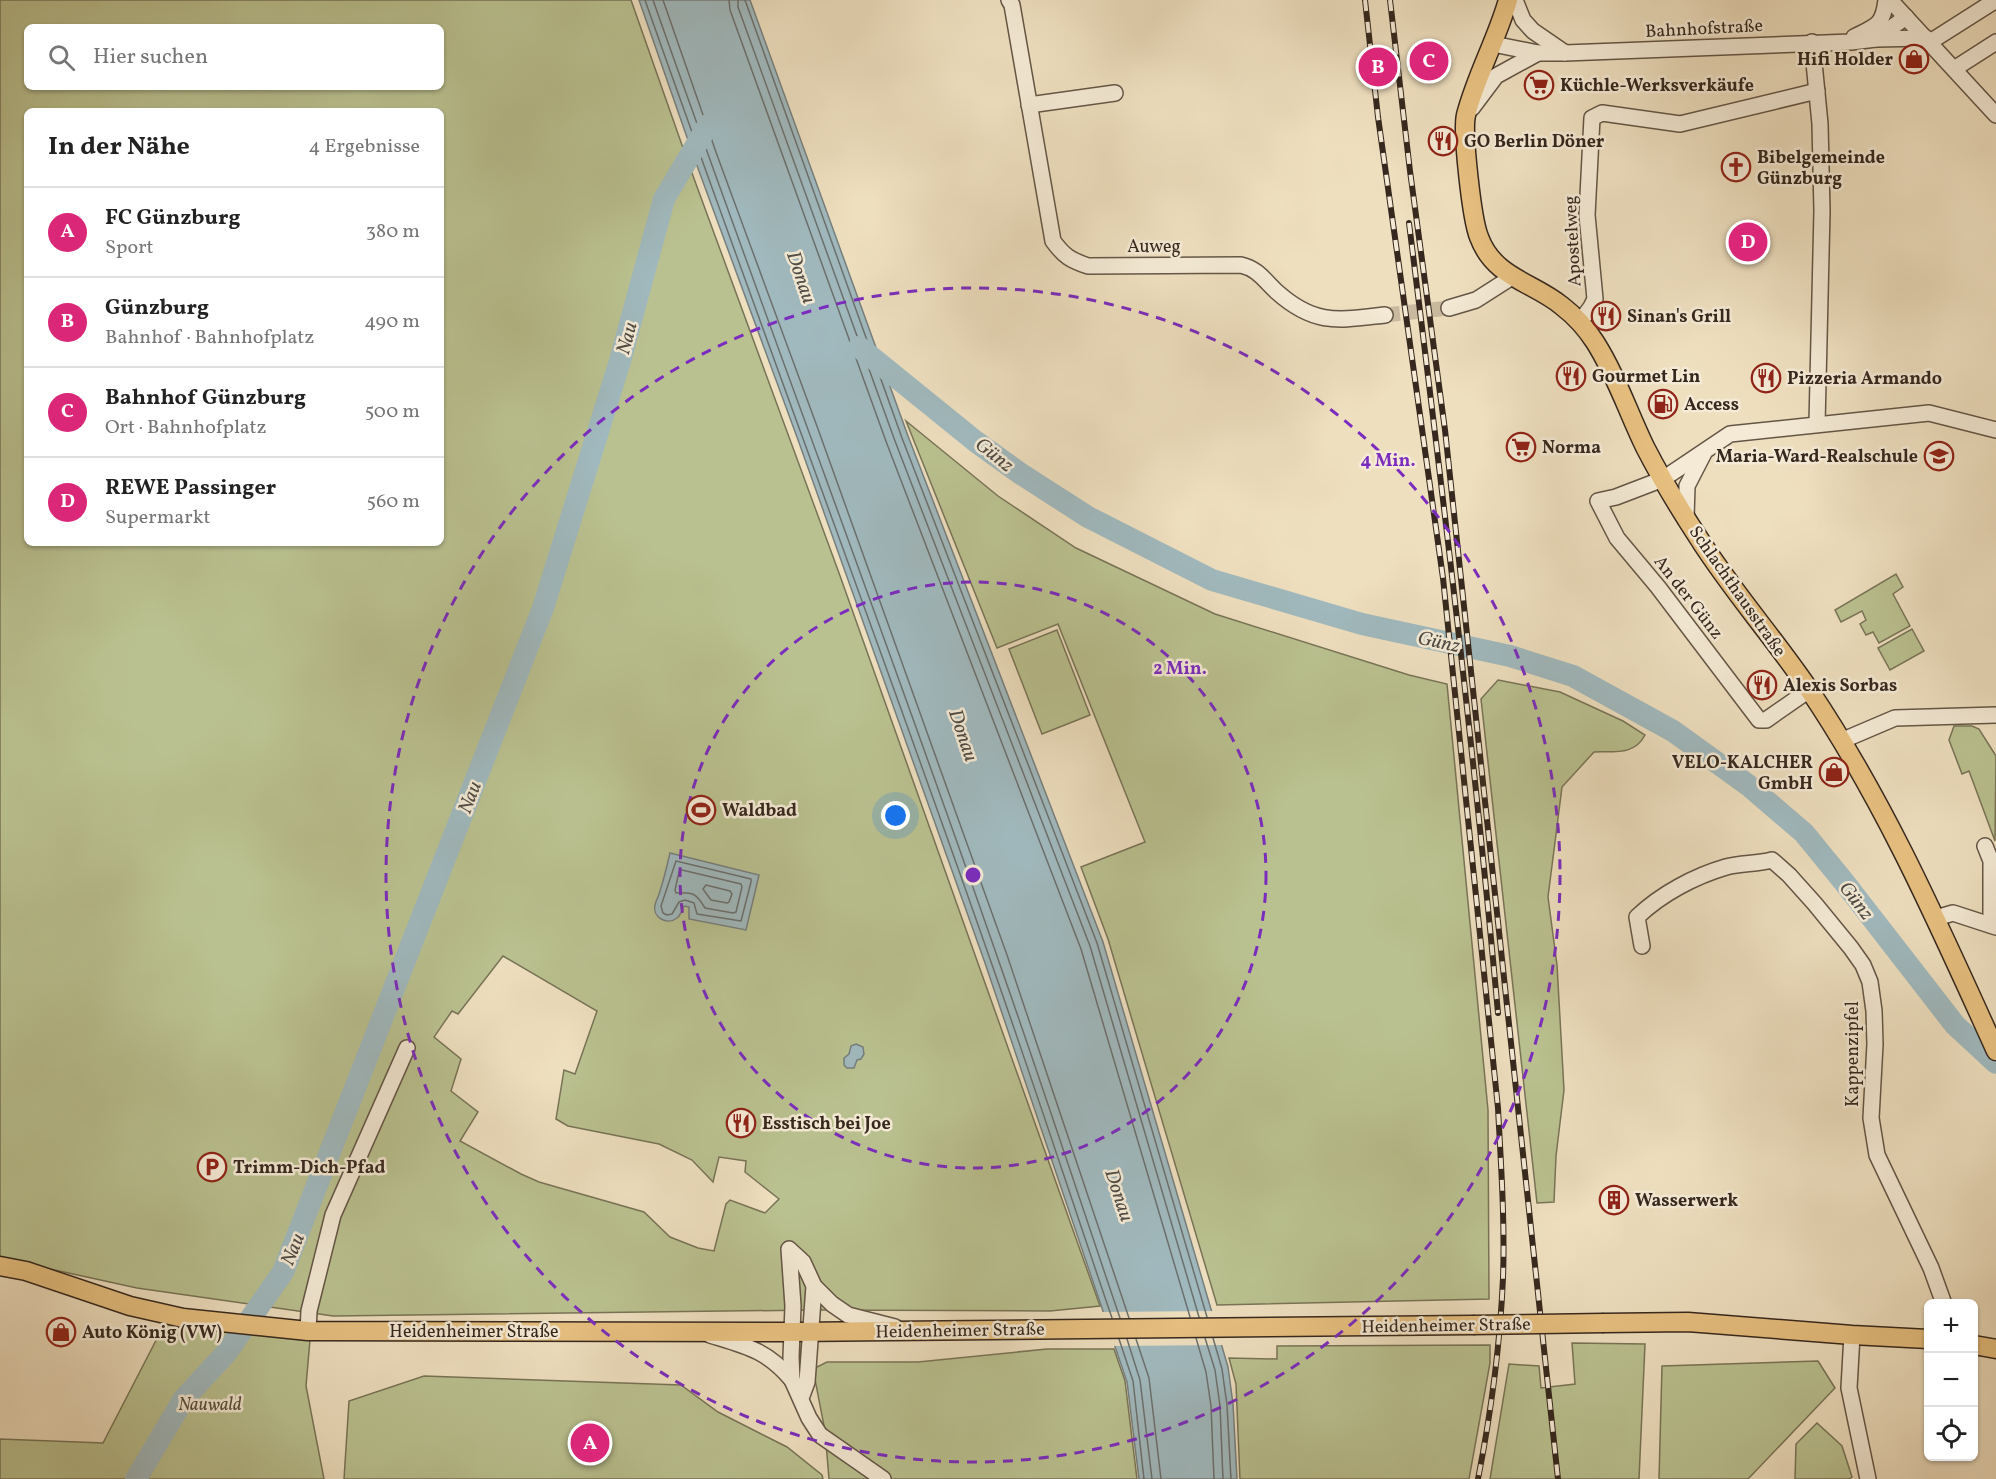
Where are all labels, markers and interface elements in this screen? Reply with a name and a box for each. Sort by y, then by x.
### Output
street label: Bahnhofstraße [1645,14,1764,45]
search box [24,24,444,90]
pin: C [1410,38,1448,84]
icon: search [45,41,78,74]
text: Hier suchen [93,42,208,73]
shop icon: Hifi Holder [1898,43,1930,75]
pin: B [1358,44,1398,90]
place label: Hifi Holder [1797,48,1893,73]
supermarket icon: Küchle-Werksverkäufe [1523,69,1555,101]
place label: Küchle-Werksverkäufe [1560,74,1754,99]
restaurant icon: GO Berlin Döner [1427,125,1459,157]
text: In der Nähe [48,129,190,165]
place label: GO Berlin Döner [1464,130,1605,155]
text: 4 Ergebnisse [308,133,420,161]
place label: Bibelgemeinde Günzburg [1757,146,1885,192]
church icon: Bibelgemeinde Günzburg [1720,151,1752,183]
street label: Apostelweg [1559,195,1588,287]
text: FC Günzburg [105,203,241,234]
text: A [60,218,75,246]
text: 380 m [366,218,420,246]
pin: D [1728,220,1768,264]
text: Sport [105,234,154,262]
street label: Auweg [1127,235,1181,260]
water label: Donau [778,248,822,308]
text: Günzburg [105,293,209,324]
restaurant icon: Sinan's Grill [1590,300,1622,332]
place label: Sinan's Grill [1627,305,1731,330]
text: B [61,308,74,336]
text: 490 m [364,308,420,336]
water label: Nau [610,319,646,358]
text: Bahnhof · Bahnhofplatz [105,324,314,352]
restaurant icon: Gourmet Lin [1555,360,1587,392]
restaurant icon: Pizzeria Armando [1750,362,1782,394]
place label: Gourmet Lin [1592,365,1701,390]
place label: Pizzeria Armando [1787,367,1942,392]
text: Bahnhof Günzburg [105,383,306,414]
fuel station icon: Access [1647,388,1679,420]
place label: Access [1684,393,1739,418]
text: C [61,398,74,426]
text: 500 m [365,398,420,426]
text: Ort · Bahnhofplatz [105,414,267,442]
supermarket icon: Norma [1505,431,1537,463]
water label: Günz [968,432,1019,480]
place label: Norma [1542,436,1601,461]
school or university icon: Maria-Ward-Realschule [1923,440,1955,472]
place label: Maria-Ward-Realschule [1716,445,1918,470]
text: 4 Min. [1360,449,1416,474]
text: REWE Passinger [105,473,276,504]
text: D [60,488,75,516]
text: 560 m [367,488,420,516]
text: Supermarkt [105,504,211,532]
street label: Schlachthausstraße [1682,521,1791,662]
street label: An der Günz [1647,551,1728,645]
water label: Günz [1415,625,1462,661]
text: 2 Min. [1153,657,1207,682]
restaurant icon: Alexis Sorbas [1746,669,1778,701]
place label: Alexis Sorbas [1783,674,1897,699]
water label: Donau [940,706,984,766]
place label: VELO-KALCHER GmbH [1672,751,1813,797]
shop icon: VELO-KALCHER GmbH [1818,756,1850,788]
water label: Nau [452,777,490,818]
sports icon: Waldbad [685,794,717,826]
place label: Waldbad [722,799,797,824]
your location [881,801,910,830]
centre of rings [963,865,983,885]
water label: Günz [1831,876,1880,927]
street label: Kappenzipfel [1841,1001,1866,1107]
restaurant icon: Esstisch bei Joe [725,1107,757,1139]
place label: Esstisch bei Joe [762,1112,891,1137]
parking icon: Trimm-Dich-Pfad [196,1151,228,1183]
place label: Trimm-Dich-Pfad [233,1156,385,1181]
water label: Donau [1096,1166,1140,1226]
building icon: Wasserwerk [1598,1184,1630,1216]
place label: Wasserwerk [1635,1189,1738,1214]
water label: Nau [275,1229,313,1270]
map controls [1924,1299,1978,1461]
button: + [1924,1299,1978,1353]
street label: Heidenheimer Straße [1361,1313,1531,1340]
shop icon: Auto König (VW) [45,1316,77,1348]
street label: Heidenheimer Straße [875,1318,1045,1345]
street label: Heidenheimer Straße [389,1320,559,1345]
place label: Auto König (VW) [82,1321,222,1346]
button: − [1924,1353,1978,1407]
park label: Nauwald [178,1393,242,1418]
button: locate [1924,1407,1978,1461]
pin: A [570,1420,610,1466]

